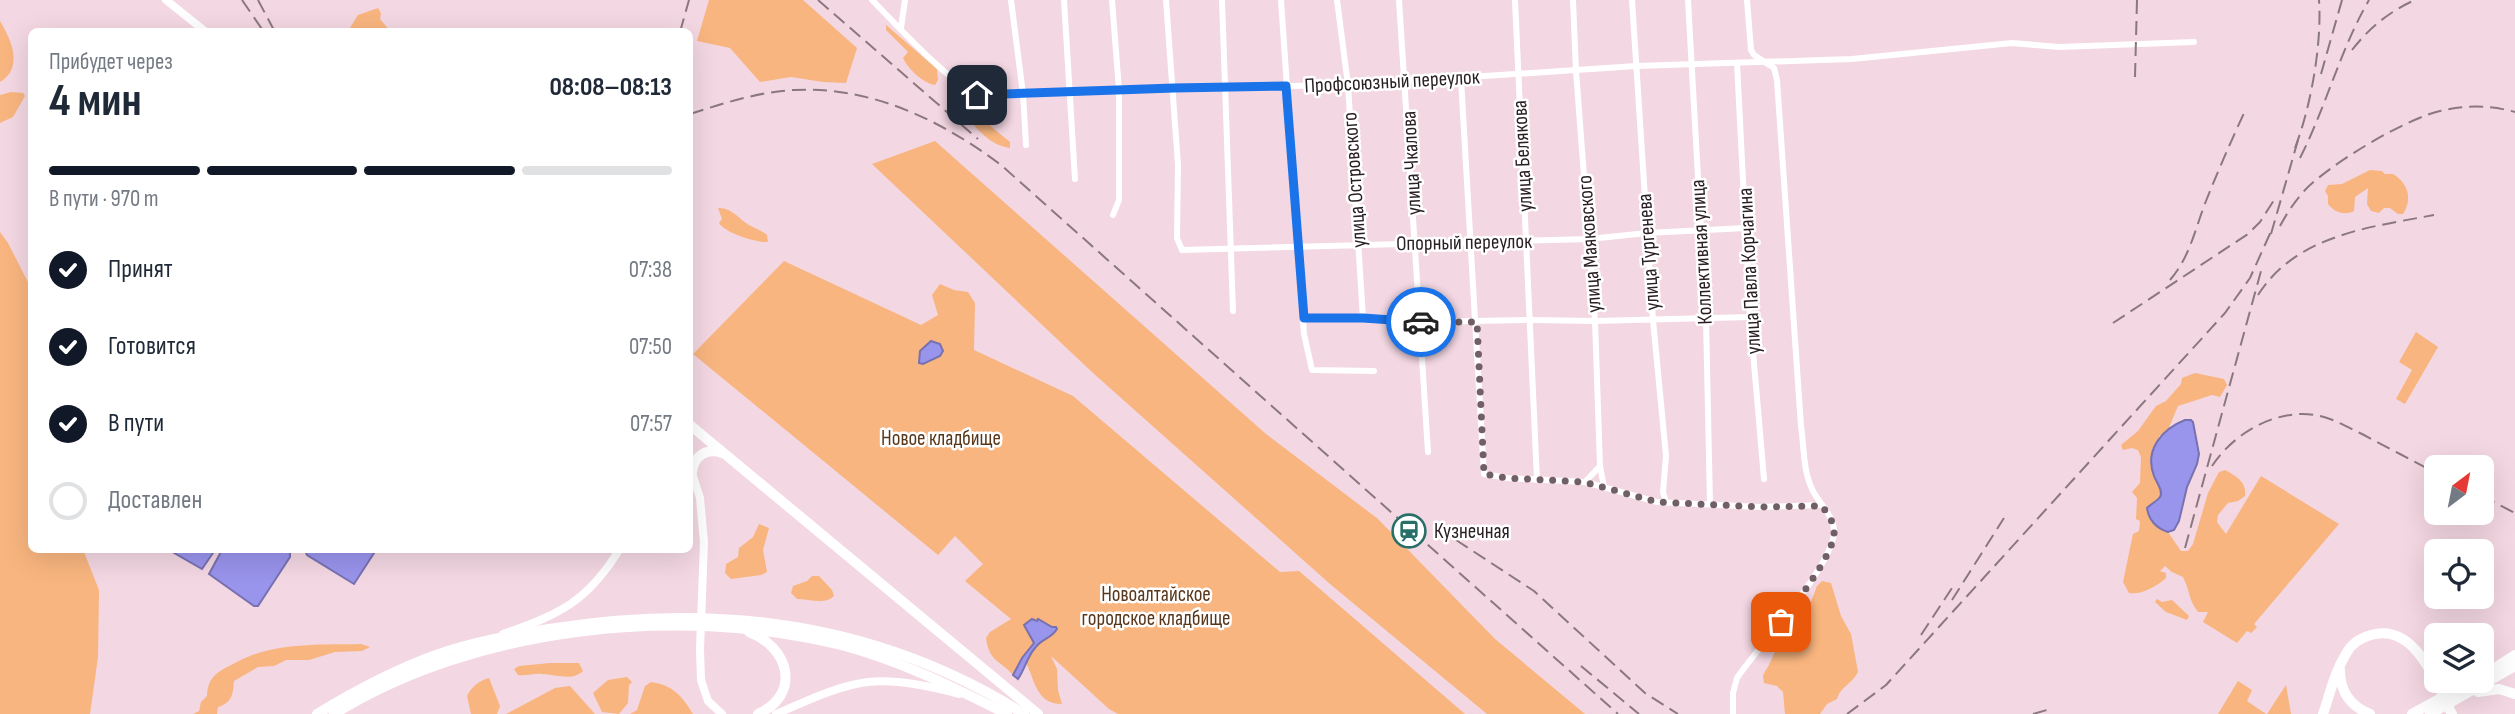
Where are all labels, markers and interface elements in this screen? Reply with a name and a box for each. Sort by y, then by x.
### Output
text: Прибудет через [49,48,173,76]
street label: Профсоюзный переулок [1304,64,1480,99]
pin [947,65,1007,125]
text: 08:08–08:13 [549,72,672,103]
text: 4 мин [49,74,142,129]
icon: home [958,76,996,114]
street label: улица Белякова [1507,99,1538,212]
street label: улица Чкалова [1396,110,1427,216]
street label: улица Островского [1337,111,1372,249]
street label: улица Маяковского [1572,174,1607,314]
street label: Коллективная улица [1685,179,1718,325]
text: В пути · 970 m [49,185,159,213]
street label: улица Павла Корчагина [1733,187,1766,355]
street label: улица Тургенева [1632,193,1665,311]
street label: Опорный переулок [1396,229,1532,256]
icon: check [49,251,87,289]
text: Принят [108,254,173,285]
text: 07:38 [629,256,672,284]
courier [1386,287,1456,357]
icon: car [1402,303,1440,341]
icon: check [49,328,87,366]
text: Готовится [108,331,196,362]
text: 07:50 [629,333,672,361]
icon: check [49,405,87,443]
text: В пути [108,408,164,439]
text: 07:57 [630,410,672,438]
park label: Новое кладбище [881,426,1001,451]
north arrow [2424,455,2494,525]
map controls [2424,455,2494,693]
text: Доставлен [108,485,202,516]
station icon: Кузнечная [1390,512,1428,550]
place label: Кузнечная [1434,519,1510,544]
button: locate [2424,539,2494,609]
park label: Новоалтайское городское кладбище [1082,582,1230,631]
pin [1751,592,1811,652]
icon: bag [1762,603,1800,641]
button: layers [2424,623,2494,693]

